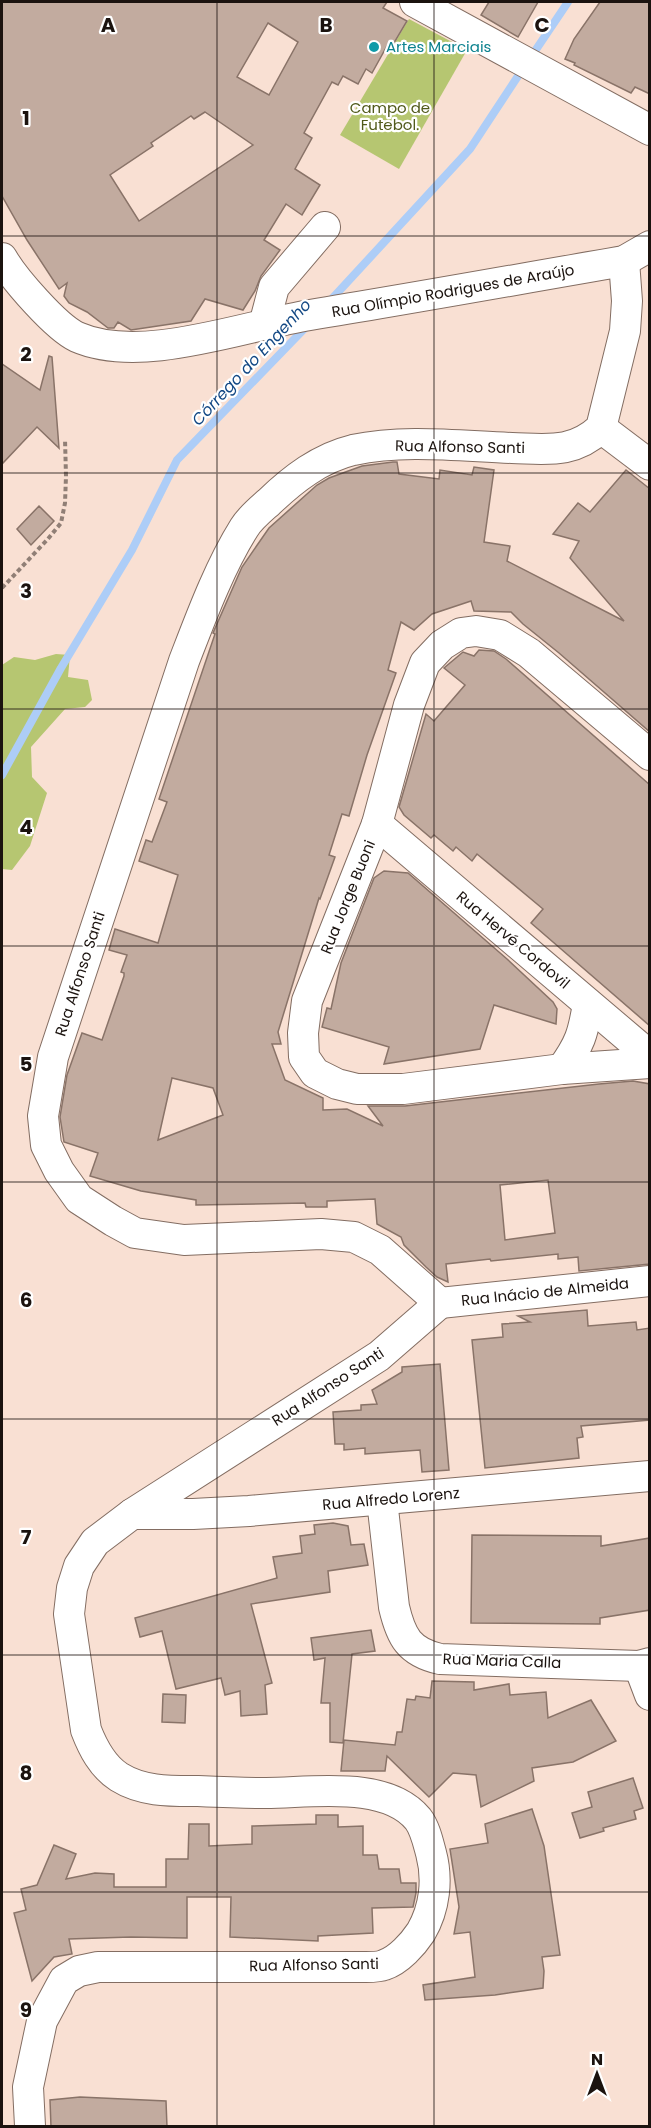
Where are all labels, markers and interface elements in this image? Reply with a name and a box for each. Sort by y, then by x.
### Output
text: A [101,11,116,39]
text: B [319,11,333,39]
text: C [534,11,550,39]
place label: Artes Marciais [386,36,492,57]
marker: Artes Marciais [367,40,381,54]
park label: Campo de Futebol. [350,97,430,135]
text: 1 [22,104,30,132]
street label: Rua Olímpio Rodrigues de Araújo [330,259,576,322]
water label: Córrego do Engenho [186,294,316,431]
text: 2 [20,340,32,368]
street label: Rua Alfonso Santi [395,435,525,458]
text: 3 [20,577,32,605]
text: 4 [19,813,33,841]
street label: Rua Jorge Buoni [315,837,380,957]
street label: Rua Hervé Cordovil [452,886,575,993]
street label: Rua Alfonso Santi [49,909,110,1039]
text: 5 [20,1050,33,1078]
street label: Rua Inácio de Almeida [460,1272,630,1311]
text: 6 [20,1286,32,1314]
street label: Rua Alfonso Santi [268,1342,388,1431]
street label: Rua Alfredo Lorenz [321,1482,461,1515]
text: 7 [21,1523,32,1551]
street label: Rua Maria Calla [442,1648,562,1673]
text: 8 [20,1759,32,1787]
street label: Rua Alfonso Santi [249,1953,379,1976]
text: 9 [20,1996,32,2024]
north arrow [567,2044,627,2104]
text: N [591,2048,603,2071]

